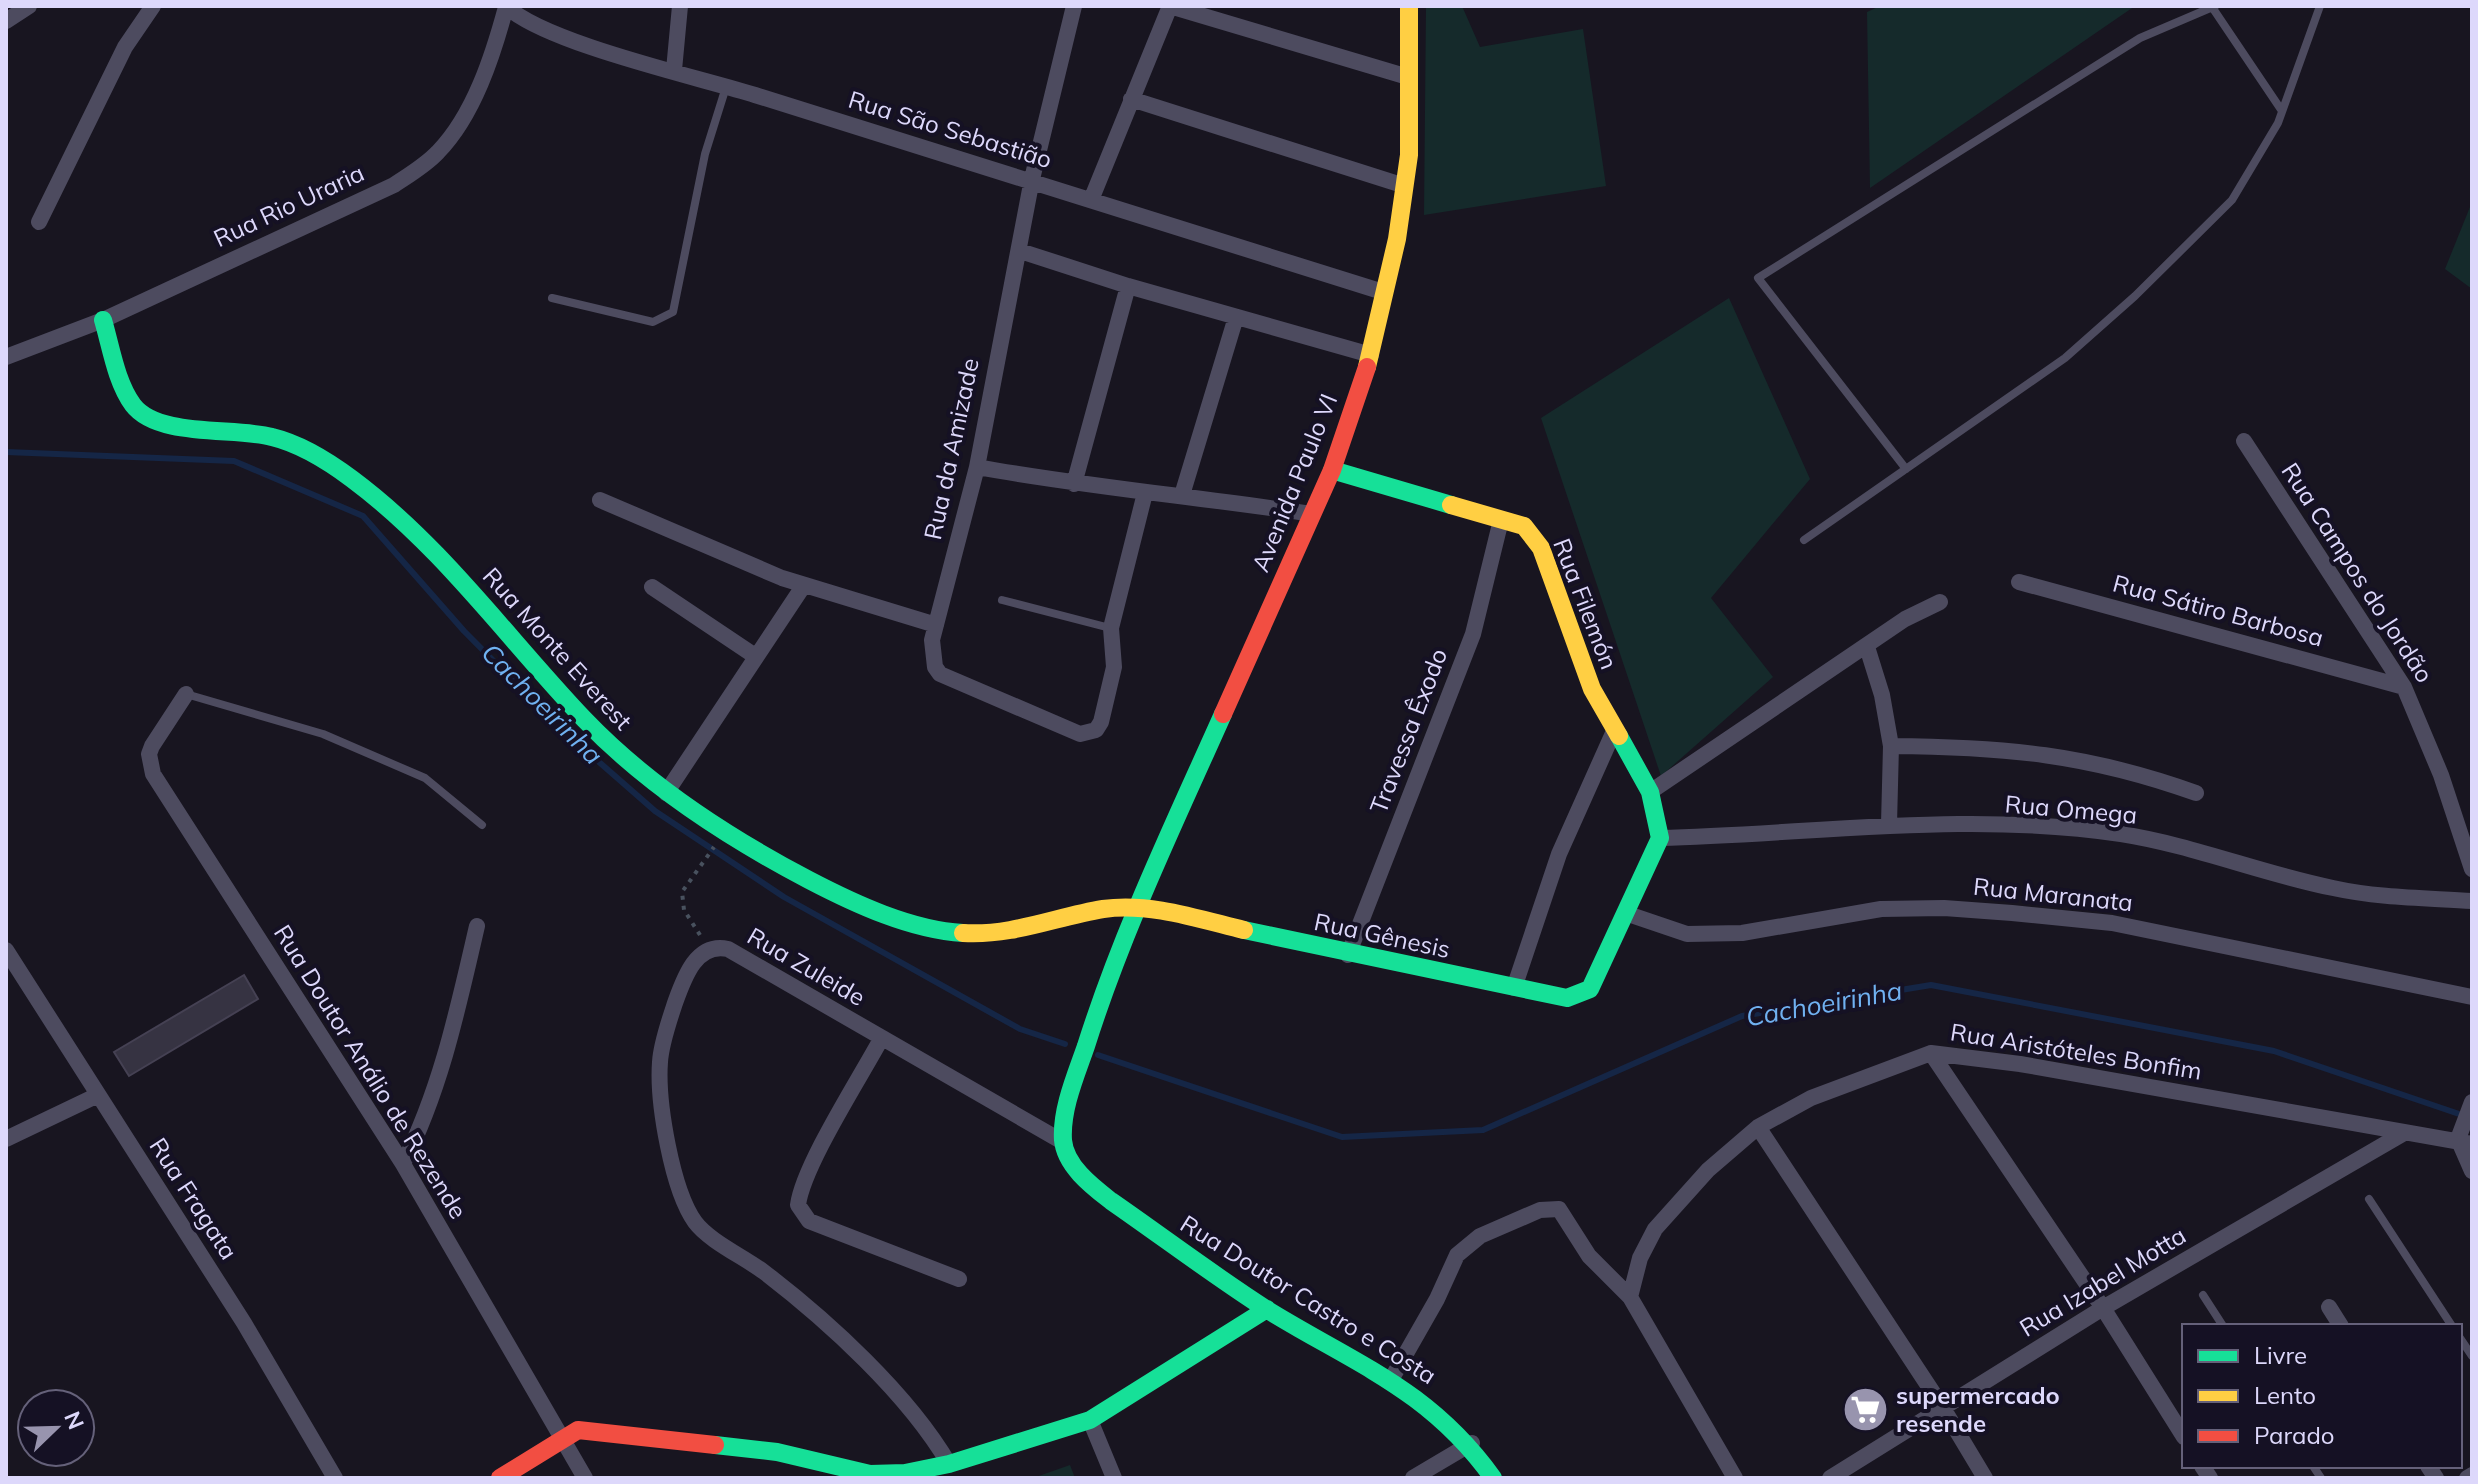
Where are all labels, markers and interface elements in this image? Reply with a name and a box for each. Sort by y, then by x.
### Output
street label: Rua São Sebastião [845,84,1056,174]
street label: Rua Rio Uraria [208,157,369,253]
street label: Rua da Amizade [917,355,985,542]
street label: Avenida Paulo VI [1245,389,1343,576]
street label: Rua Campos do Jordão [2276,457,2440,688]
street label: Rua Filemón [1547,534,1625,673]
street label: Rua Monte Everest [477,561,639,736]
street label: Rua Sátiro Barbosa [2110,567,2327,653]
water label: Cachoeirinha [475,636,610,771]
street label: Travessa Êxodo [1363,644,1453,817]
street label: Rua Omega [2004,788,2138,830]
street label: Rua Maranata [1972,871,2134,917]
street label: Rua Gênesis [1311,906,1453,964]
street label: Rua Doutor Análio de Rezende [268,919,474,1224]
street label: Rua Zuleide [742,920,871,1012]
water label: Cachoeirinha [1743,974,1905,1033]
street label: Rua Aristóteles Bonfim [1948,1016,2204,1086]
street label: Rua Fragata [143,1132,244,1265]
street label: Rua Doutor Castro e Costa [1175,1208,1442,1390]
street label: Rua Izabel Motta [2014,1220,2191,1343]
legend [2182,1324,2462,1468]
text: Livre [2254,1340,2307,1370]
place label: supermercado resende [1896,1380,2060,1438]
text: Lento [2254,1380,2316,1410]
supermarket icon: supermercado resende [1841,1386,1889,1434]
north arrow [16,1388,96,1468]
text: N [58,1407,91,1433]
text: Parado [2254,1420,2335,1450]

